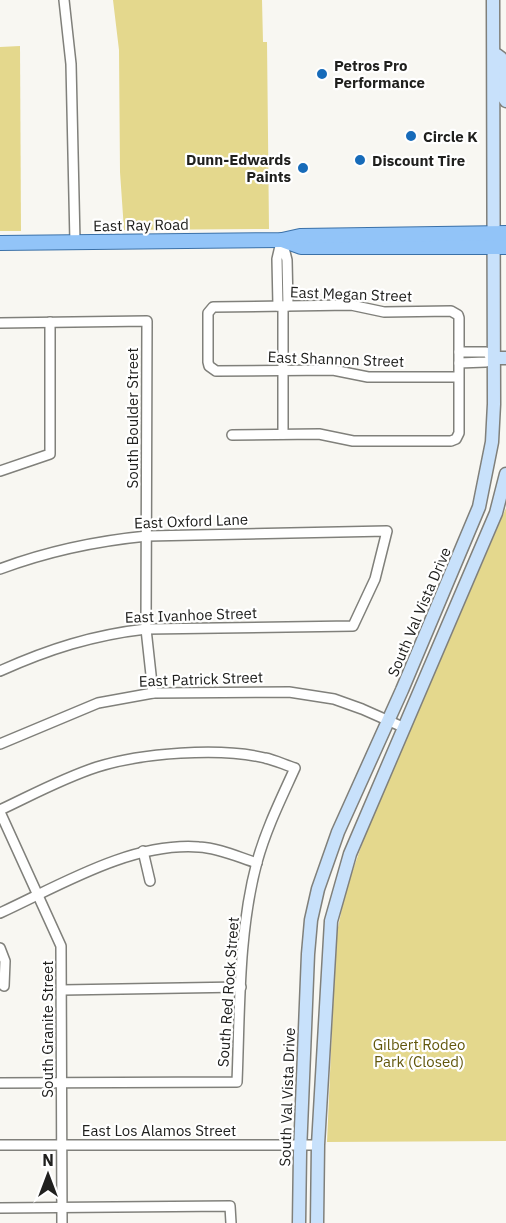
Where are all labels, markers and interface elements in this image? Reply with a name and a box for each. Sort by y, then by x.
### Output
place label: Petros Pro Performance [334,56,425,92]
marker: Petros Pro Performance [315,67,329,81]
place label: Circle K [423,127,478,146]
marker: Circle K [404,129,418,143]
place label: Dunn-Edwards Paints [186,150,291,186]
place label: Discount Tire [372,151,465,170]
marker: Discount Tire [353,153,367,167]
marker: Dunn-Edwards Paints [296,161,310,175]
street label: East Ray Road [93,215,189,235]
street label: East Megan Street [290,282,412,306]
street label: East Shannon Street [267,347,405,371]
street label: South Boulder Street [123,348,142,488]
street label: East Oxford Lane [134,510,248,532]
street label: South Val Vista Drive [383,544,455,680]
street label: East Ivanhoe Street [125,603,257,627]
street label: East Patrick Street [139,667,263,691]
street label: South Red Rock Street [213,916,243,1068]
street label: South Granite Street [38,960,57,1098]
street label: South Val Vista Drive [275,1027,299,1167]
park label: Gilbert Rodeo Park (Closed) [373,1035,465,1071]
street label: East Los Alamos Street [82,1121,236,1140]
north arrow [18,1145,78,1205]
text: N [42,1150,54,1170]

